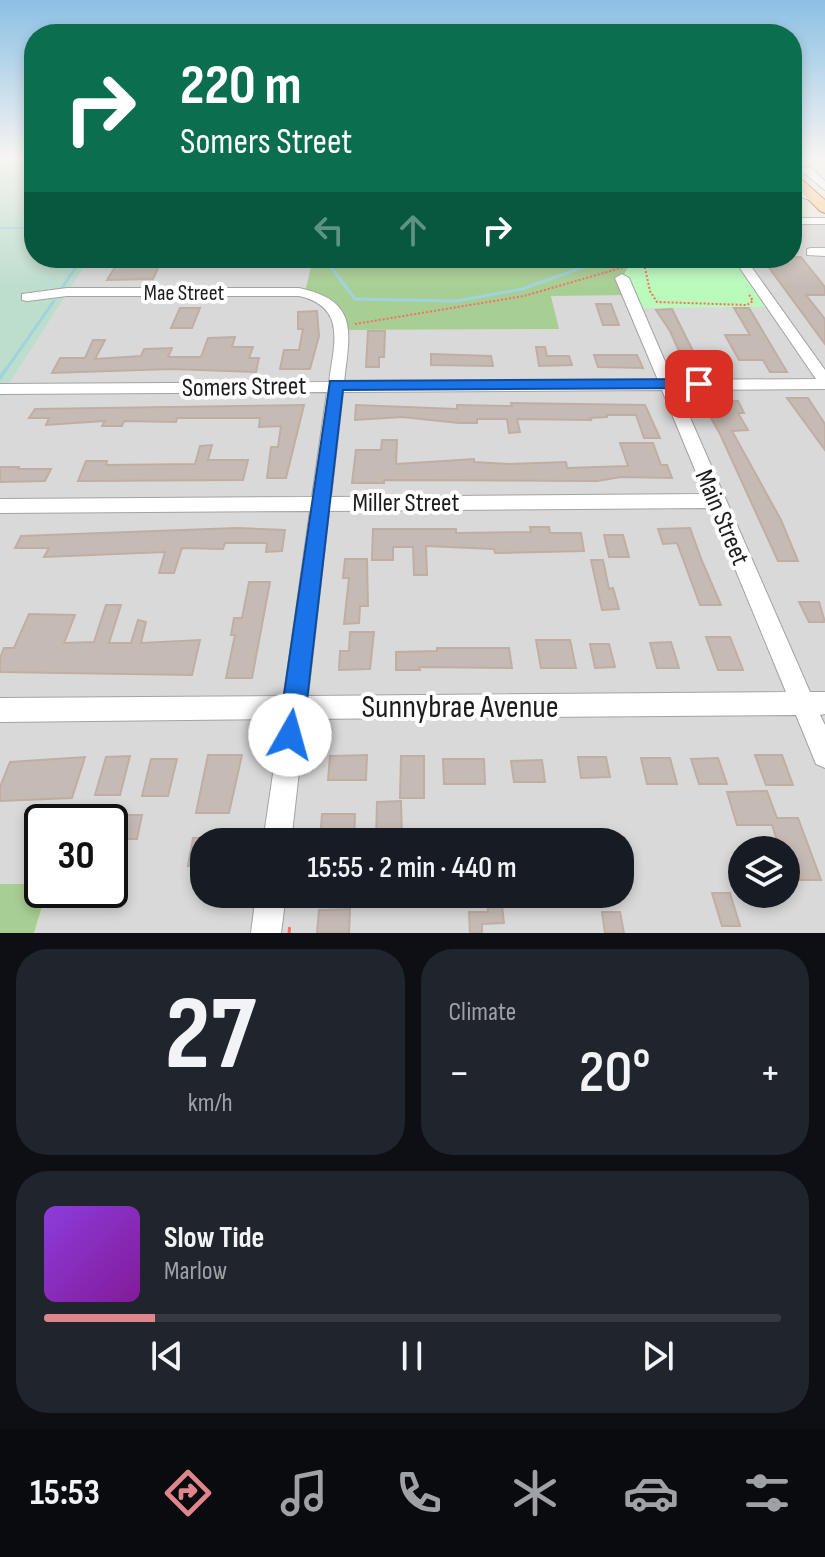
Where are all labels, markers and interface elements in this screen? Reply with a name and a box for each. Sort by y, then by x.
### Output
text: 220 m [180,53,302,120]
icon: right [48,56,152,160]
text: Somers Street [180,121,352,164]
icon: left [307,208,351,252]
icon: ahead [391,208,435,252]
icon: right [475,208,519,252]
street label: Mae Street [144,280,224,307]
pin [665,350,733,418]
icon: arrive [677,362,721,406]
street label: Somers Street [182,371,307,404]
street label: Main Street [688,465,756,570]
street label: Miller Street [353,488,459,519]
street label: Sunnybrae Avenue [361,688,559,727]
position arrow [248,693,332,777]
speed limit sign: 30 [24,804,128,908]
map controls [728,836,800,908]
button: layers [728,836,800,908]
text: 15:55 · 2 min · 440 m [307,850,517,886]
text: 27 [165,973,256,1098]
text: Climate [449,997,516,1028]
text: 20° [579,1037,651,1109]
text: − [449,1047,470,1100]
text: + [759,1047,781,1100]
text: km/h [188,1088,233,1119]
text: Slow Tide [164,1220,264,1256]
text: Marlow [164,1256,227,1287]
icon: previous [145,1334,189,1378]
icon: pause [390,1334,434,1378]
icon: next [636,1334,680,1378]
icon: directions [160,1465,216,1521]
icon: music [276,1465,332,1521]
icon: phone [391,1465,447,1521]
icon: climate [507,1465,563,1521]
icon: car [623,1465,679,1521]
icon: filters [739,1465,795,1521]
text: 15:53 [30,1472,100,1515]

